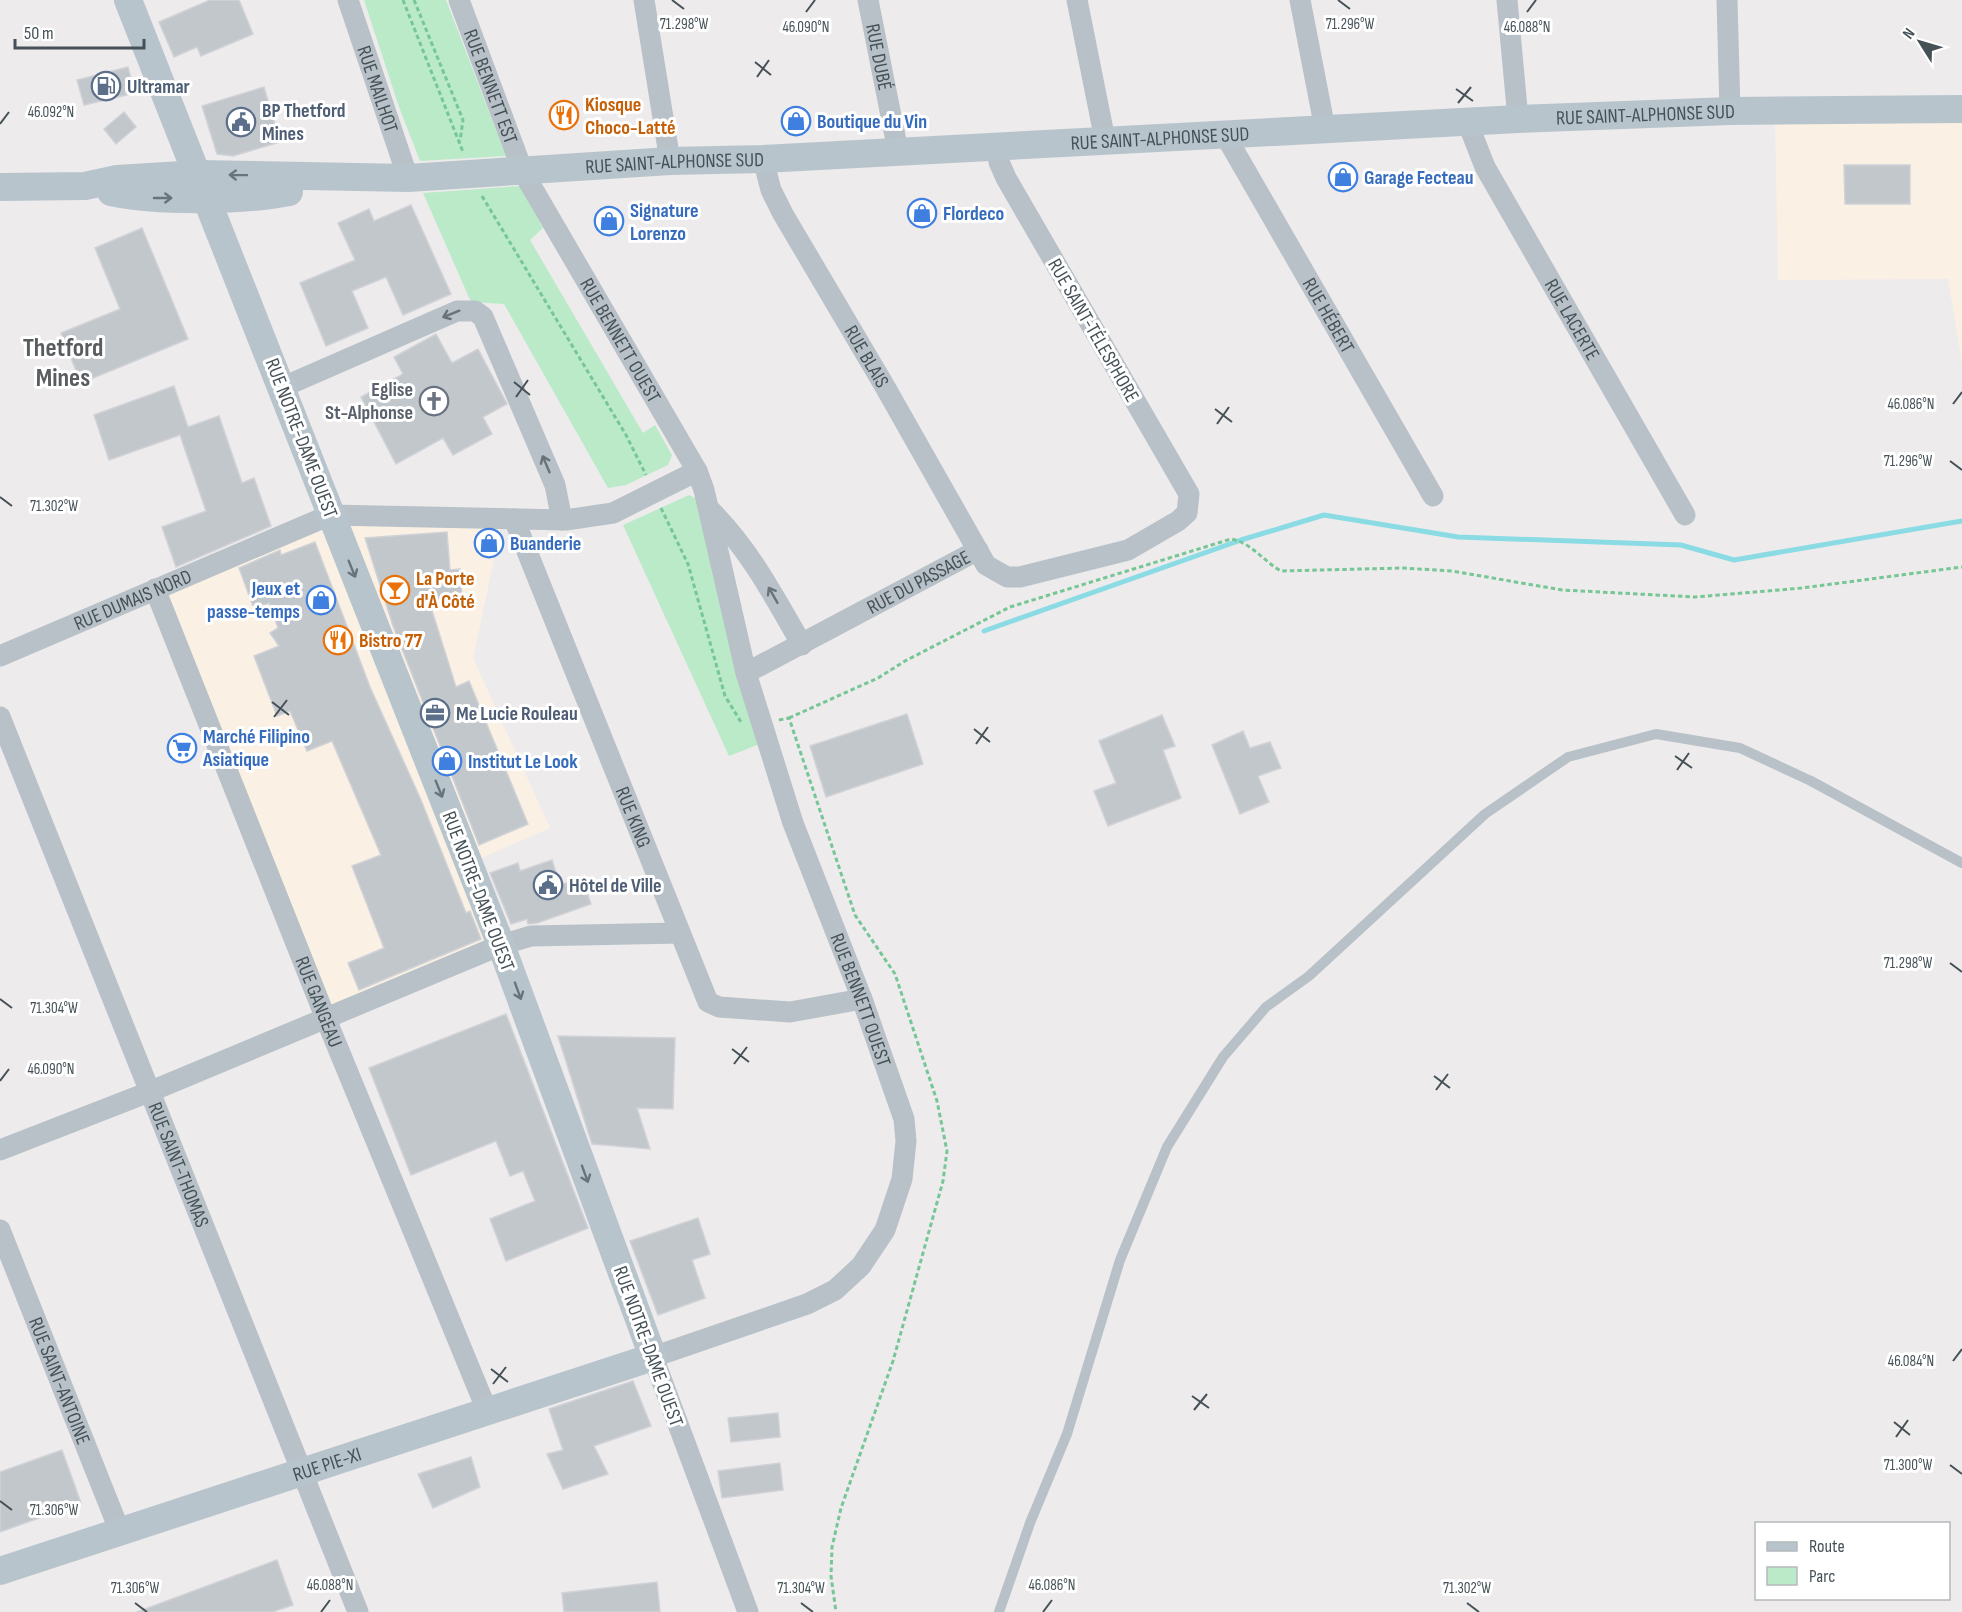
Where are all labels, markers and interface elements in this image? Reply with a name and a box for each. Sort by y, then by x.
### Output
scale bar [15,12,144,50]
north arrow [1890,12,1950,72]
text: 71.298°W [660,15,708,34]
text: 71.296°W [1326,15,1375,34]
text: 46.090°N [782,18,830,37]
text: 46.088°N [1504,18,1550,37]
street label: RUE DUBÉ [860,22,897,92]
text: 50 m [24,23,54,44]
text: N [1899,25,1919,43]
street label: RUE BENNETT EST [458,26,522,147]
street label: RUE MAILHOT [351,43,403,136]
fuel station icon: Ultramar [90,70,122,102]
place label: Ultramar [127,75,190,99]
place label: Kiosque Choco-Latté [585,93,676,140]
place label: BP Thetford Mines [262,99,346,146]
restaurant icon: Kiosque Choco-Latté [548,99,580,131]
street label: RUE SAINT-ALPHONSE SUD [1555,100,1735,131]
text: 46.092°N [28,103,74,122]
shop icon: Boutique du Vin [780,105,812,137]
public building icon: BP Thetford Mines [225,106,257,138]
place label: Boutique du Vin [817,110,927,134]
street label: RUE SAINT-ALPHONSE SUD [1070,122,1250,156]
street label: RUE SAINT-ALPHONSE SUD [584,148,764,179]
shop icon: Garage Fecteau [1327,161,1359,193]
place label: Garage Fecteau [1364,166,1473,190]
one-way arrow [228,169,248,181]
one-way arrow [153,192,173,203]
shop icon: Flordeco [906,197,938,229]
place label: Signature Lorenzo [630,199,698,246]
place label: Flordeco [943,202,1004,226]
shop icon: Signature Lorenzo [593,205,625,237]
street label: RUE SAINT-TÉLESPHORE [1042,254,1144,407]
street label: RUE BENNETT OUEST [574,274,666,407]
street label: RUE HÉBERT [1297,274,1359,358]
street label: RUE LACERTE [1539,275,1604,365]
one-way arrow [442,309,461,320]
street label: RUE BLAIS [838,321,894,392]
district label: Thetford Mines [23,333,103,394]
street label: RUE NOTRE-DAME OUEST [260,355,343,522]
place label: Eglise St-Alphonse [325,378,413,425]
church icon: Eglise St-Alphonse [418,385,450,417]
text: 46.086°N [1888,395,1934,414]
text: 71.296°W [1884,452,1933,471]
one-way arrow [540,456,551,474]
text: 71.302°W [30,497,78,516]
shop icon: Buanderie [473,527,505,559]
place label: Buanderie [510,532,581,556]
street label: RUE DU PASSAGE [863,545,974,620]
one-way arrow [347,559,358,578]
street label: RUE DUMAIS NORD [70,565,195,636]
place label: La Porte d'À Côté [416,567,475,614]
bar icon: La Porte d'À Côté [379,574,411,606]
place label: Jeux et passe-temps [207,577,300,624]
shop icon: Jeux et passe-temps [305,584,337,616]
one-way arrow [766,587,778,604]
restaurant icon: Bistro 77 [322,624,354,656]
place label: Bistro 77 [359,629,422,653]
office icon: Me Lucie Rouleau [419,697,451,729]
place label: Me Lucie Rouleau [456,702,578,726]
place label: Marché Filipino Asiatique [202,725,310,772]
supermarket icon: Marché Filipino Asiatique [166,732,198,764]
shop icon: Institut Le Look [431,745,463,777]
place label: Institut Le Look [468,750,578,774]
one-way arrow [435,780,446,798]
street label: RUE KING [610,783,656,851]
street label: RUE NOTRE-DAME OUEST [437,808,520,975]
public building icon: Hôtel de Ville [532,869,564,901]
place label: Hôtel de Ville [569,874,662,898]
street label: RUE BENNETT OUEST [824,930,896,1070]
street label: RUE GANGEAU [289,953,347,1051]
text: 71.298°W [1884,954,1932,973]
one-way arrow [513,981,524,999]
text: 71.304°W [30,999,78,1018]
text: 46.090°N [27,1060,75,1079]
street label: RUE SAINT-THOMAS [142,1099,214,1231]
one-way arrow [581,1164,592,1183]
street label: RUE NOTRE-DAME OUEST [608,1263,688,1430]
street label: RUE SAINT-ANTOINE [23,1314,95,1448]
text: 46.084°N [1888,1352,1934,1371]
street label: RUE PIE-XI [290,1442,364,1487]
text: 71.300°W [1884,1456,1932,1475]
text: 71.306°W [30,1501,78,1520]
legend [1755,1522,1950,1600]
text: Route [1809,1536,1845,1557]
text: Parc [1809,1566,1835,1587]
text: 46.088°N [307,1576,353,1595]
text: 46.086°N [1029,1576,1075,1595]
text: 71.306°W [111,1579,159,1598]
text: 71.304°W [777,1579,825,1598]
text: 71.302°W [1443,1579,1491,1598]

